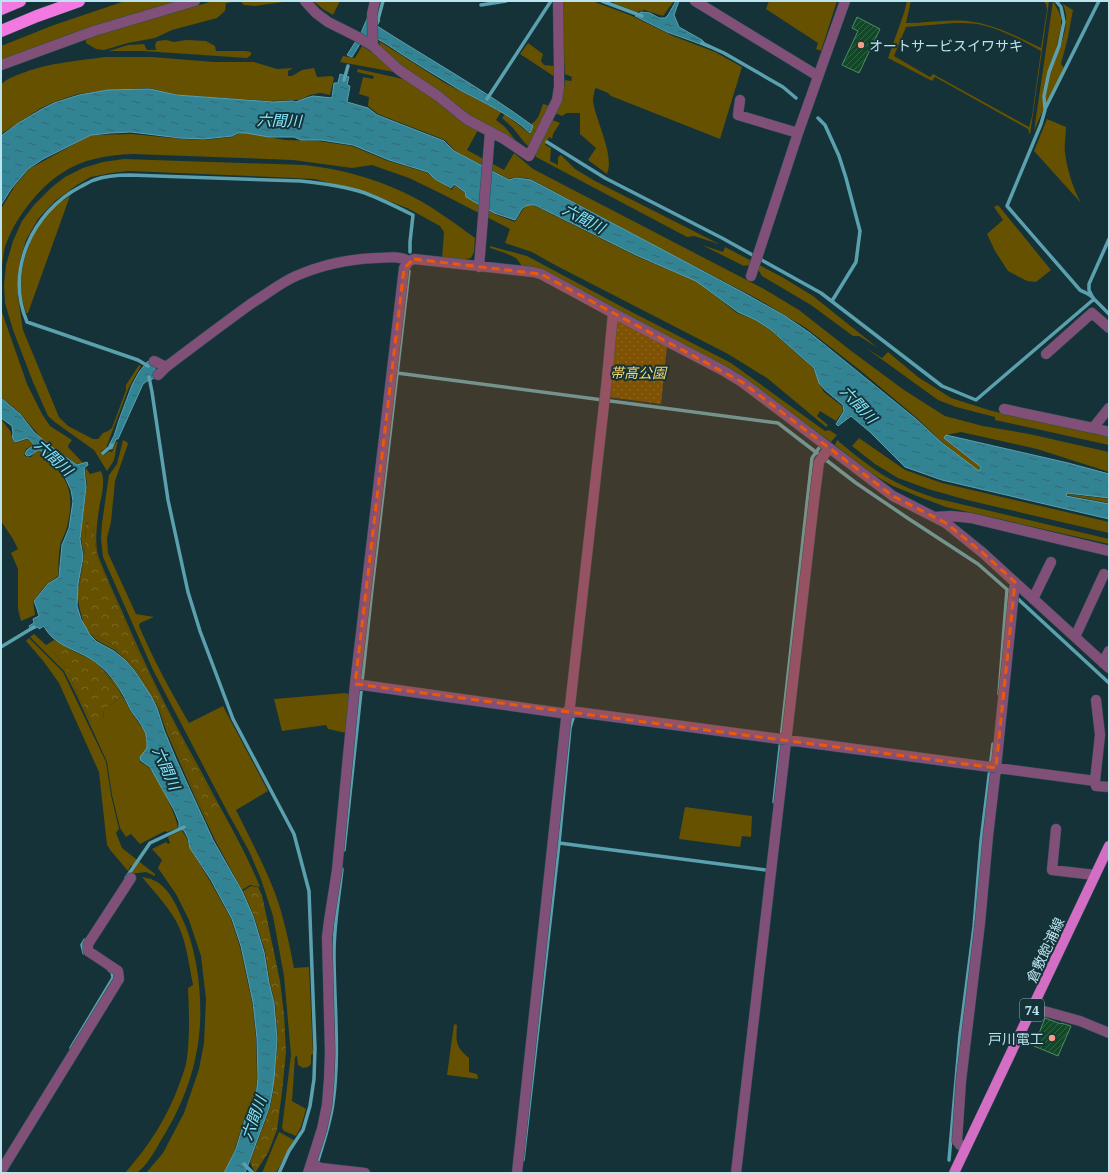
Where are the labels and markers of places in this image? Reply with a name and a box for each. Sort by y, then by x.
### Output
place label: オートサービスイワサキ [869,36,1023,55]
marker: オートサービスイワサキ [856,40,866,50]
place label: 戸川電工 [988,1029,1044,1048]
marker: 戸川電工 [1047,1033,1057,1043]

